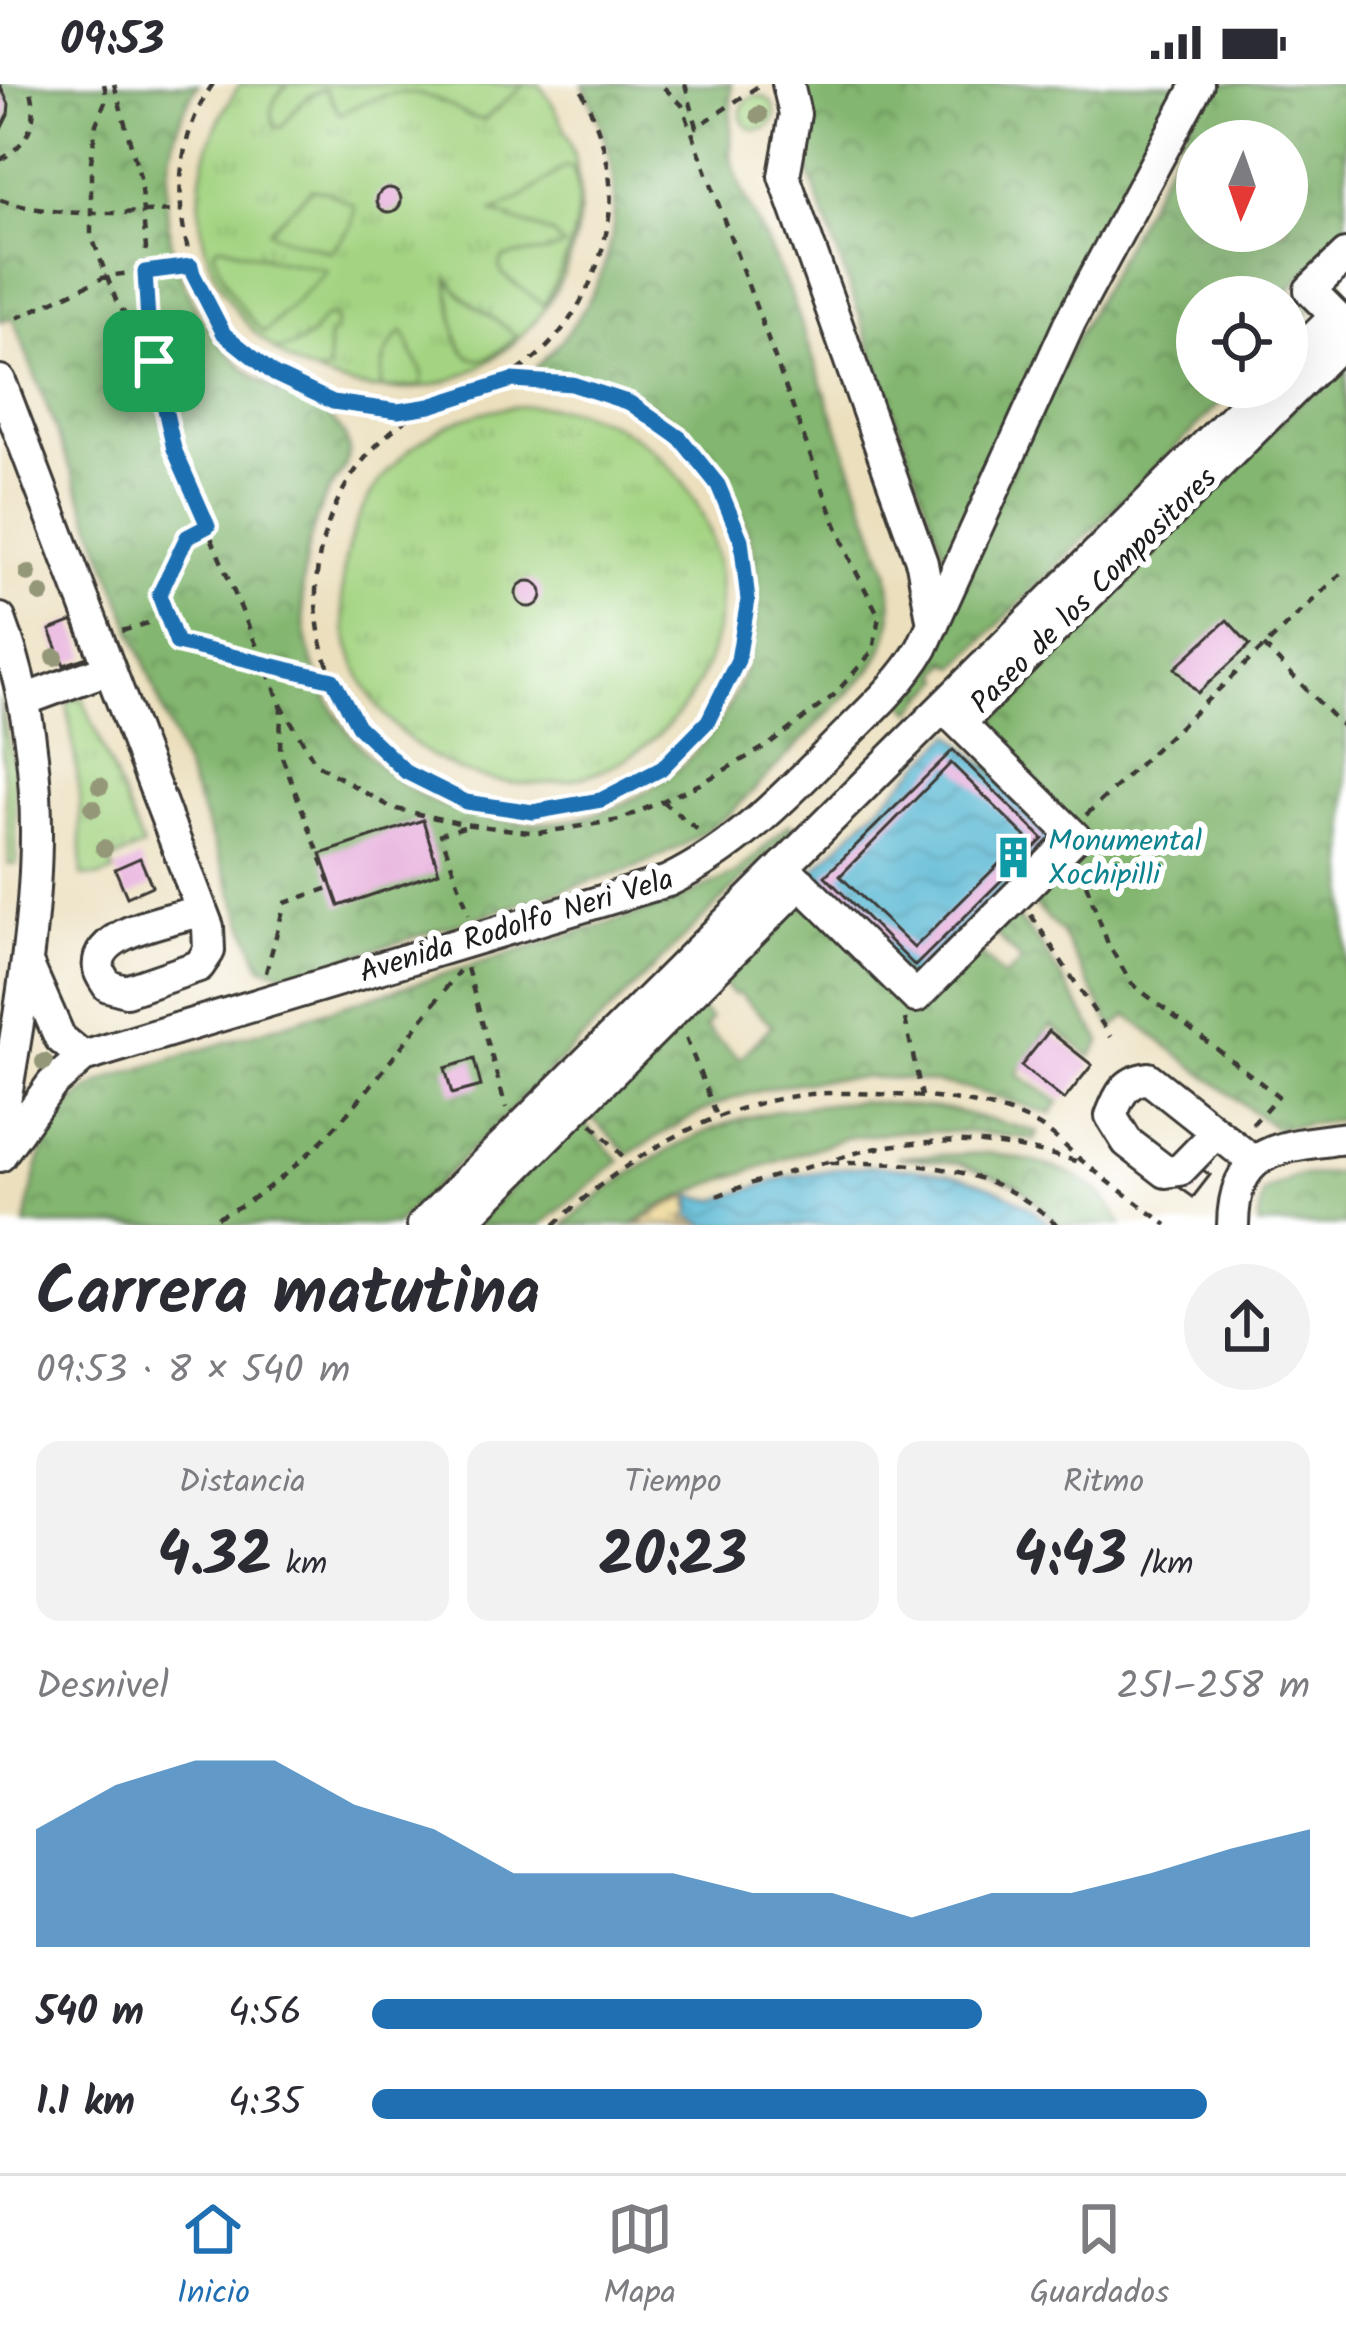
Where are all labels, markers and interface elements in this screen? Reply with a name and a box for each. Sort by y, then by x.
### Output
text: 09:53 [60,6,164,78]
north arrow [1176,120,1308,252]
map controls [1176,120,1308,408]
button: locate [1176,276,1308,408]
pin [103,310,205,412]
icon: arrive [121,328,187,394]
street label: Paseo de los Compositores [960,456,1229,726]
place label: Monumental Xochipilli [1048,818,1202,900]
building icon: Monumental Xochipilli [991,834,1037,880]
street label: Avenida Rodolfo Neri Vela [354,856,680,998]
text: Carrera matutina [36,1243,540,1348]
button: share [1184,1264,1310,1390]
text: 09:53 · 8 × 540 m [36,1341,350,1403]
text: Distancia [179,1457,306,1510]
text: Tiempo [624,1457,722,1510]
text: Ritmo [1063,1457,1144,1510]
text: 4.32 [157,1510,272,1606]
text: 20:23 [599,1510,747,1606]
text: 4:43 [1014,1510,1127,1606]
text: km [272,1539,327,1592]
text: /km [1127,1539,1193,1592]
text: Desnivel [36,1657,169,1719]
text: 251–258 m [1117,1657,1310,1719]
text: 540 m [36,1983,144,2045]
text: 4:56 [228,1983,302,2045]
text: 1.1 km [36,2073,135,2135]
text: 4:35 [228,2073,302,2135]
tab: Inicio [177,2196,250,2321]
tab: Mapa [603,2196,676,2321]
tab: Guardados [1029,2196,1169,2321]

